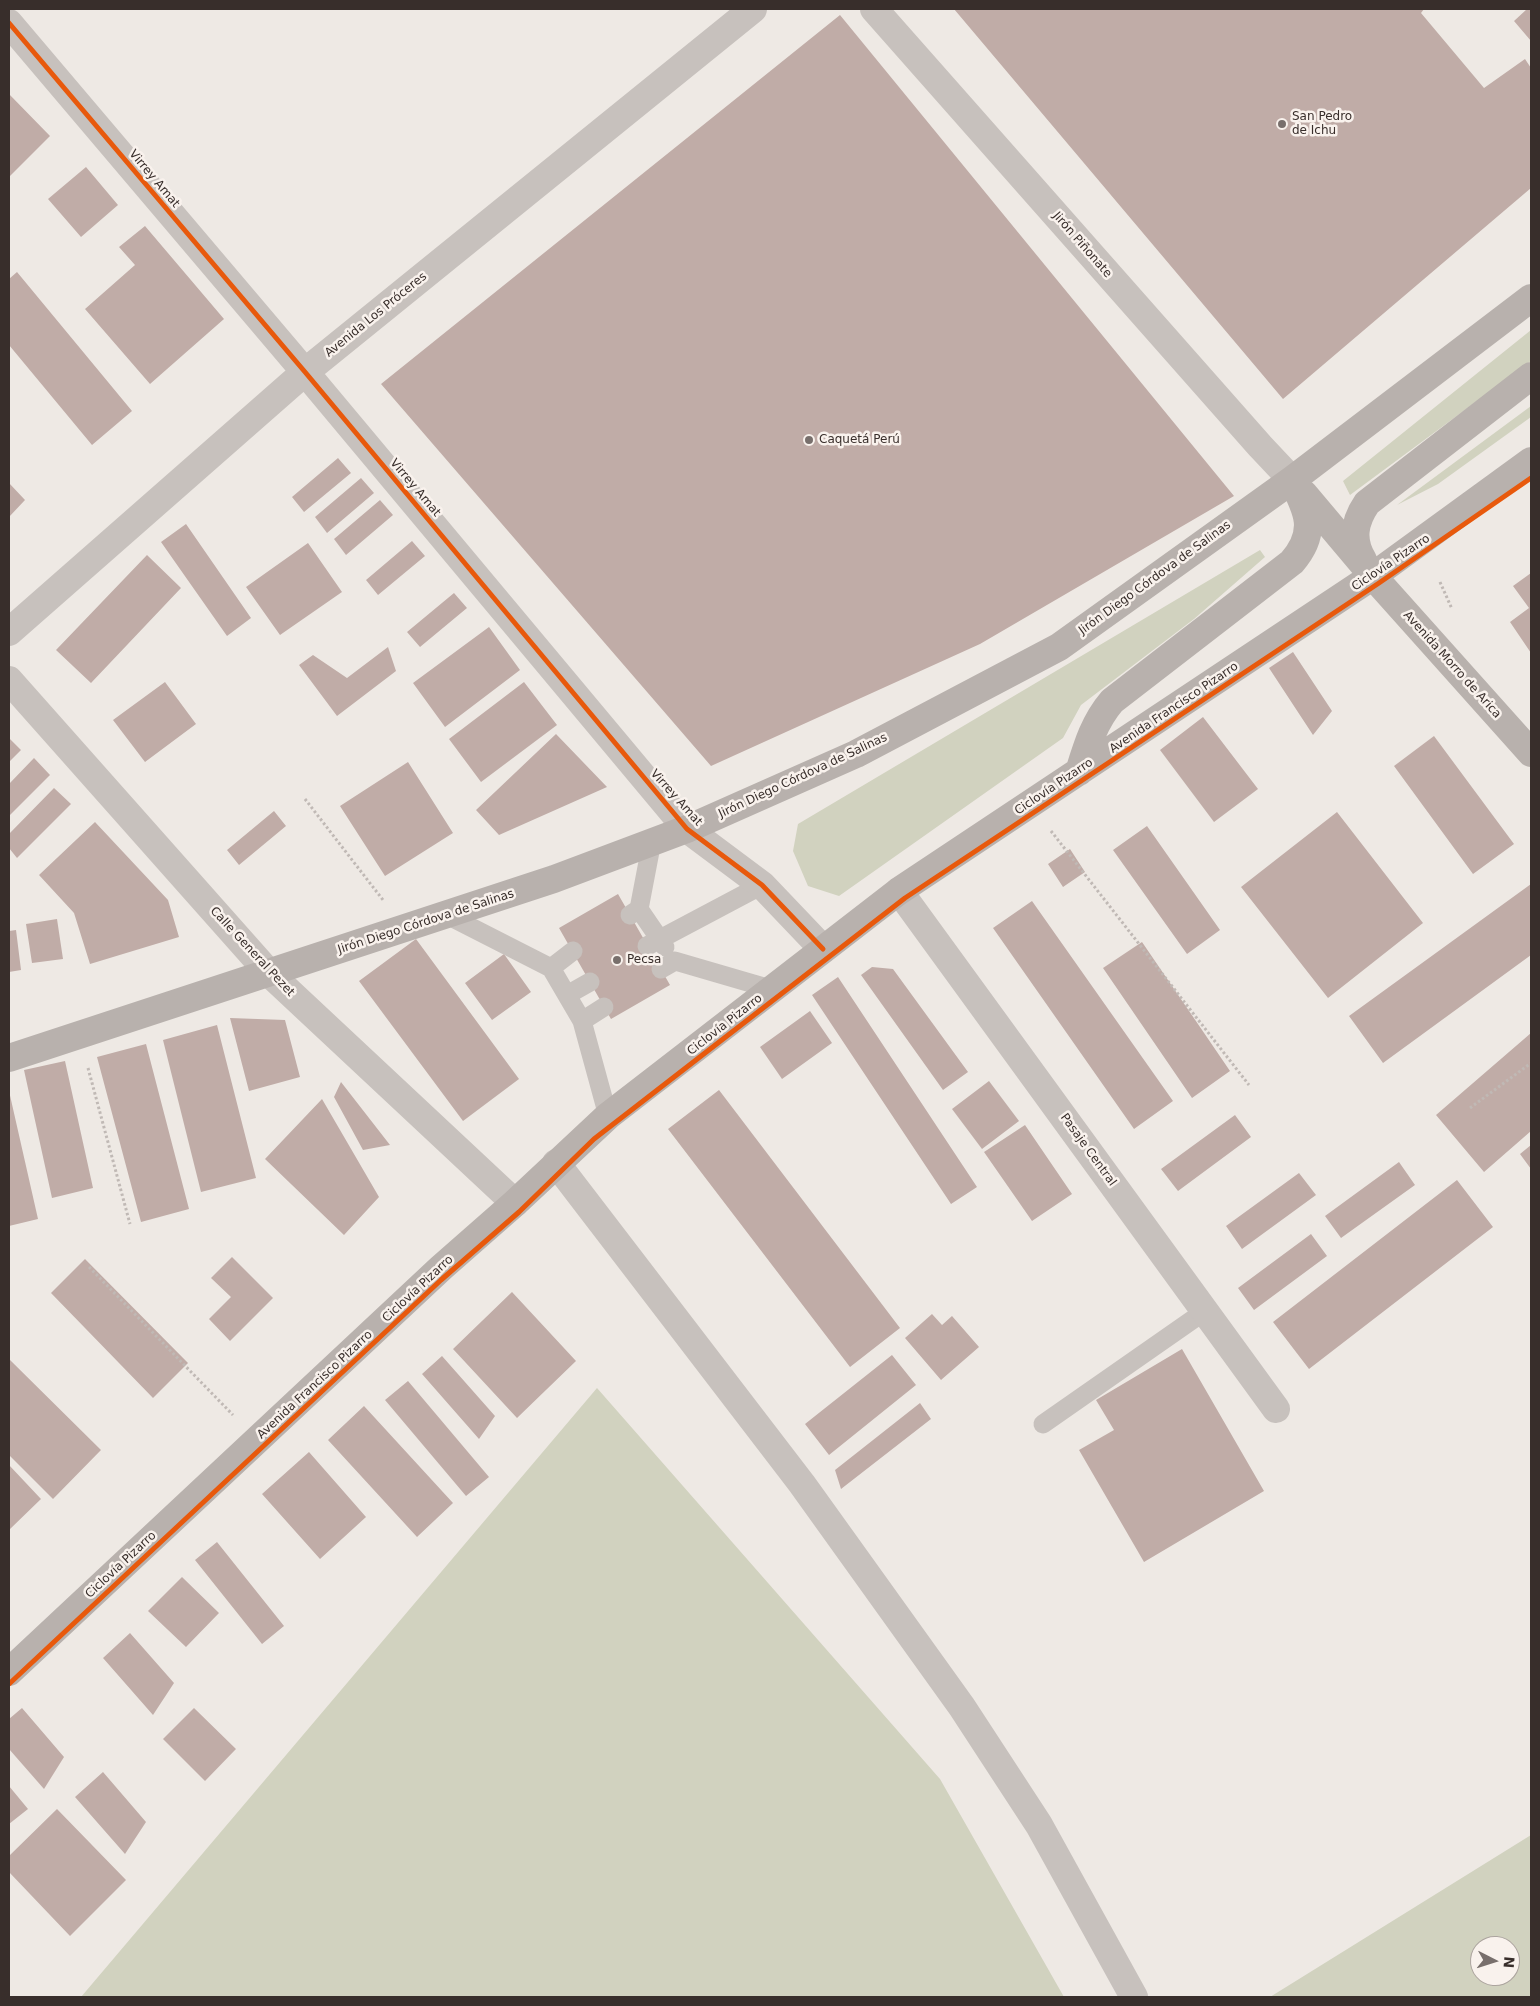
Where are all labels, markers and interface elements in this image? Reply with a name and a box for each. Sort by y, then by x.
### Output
place label: San Pedro de Ichu [1292,110,1352,138]
marker: San Pedro de Ichu [1276,118,1288,130]
street label: Virrey Amat [126,147,182,211]
street label: Jirón Piñonate [1049,209,1115,281]
street label: Avenida Los Próceres [322,269,430,361]
place label: Caquetá Perú [819,433,900,447]
marker: Caquetá Perú [803,434,815,446]
street label: Virrey Amat [387,456,443,520]
street label: Jirón Diego Córdova de Salinas [1076,518,1234,638]
street label: Ciclovía Pizarro [1349,532,1433,594]
street label: Avenida Morro de Arica [1400,608,1504,722]
street label: Avenida Francisco Pizarro [1107,659,1241,757]
street label: Jirón Diego Córdova de Salinas [716,731,890,821]
street label: Ciclovía Pizarro [1012,756,1096,818]
street label: Virrey Amat [647,767,705,829]
street label: Jirón Diego Córdova de Salinas [336,887,516,957]
street label: Calle General Pezet [207,904,297,1000]
place label: Pecsa [627,953,661,967]
marker: Pecsa [611,954,623,966]
street label: Ciclovía Pizarro [685,991,765,1059]
street label: Pasaje Central [1057,1111,1119,1189]
street label: Ciclovía Pizarro [380,1253,456,1325]
street label: Avenida Francisco Pizarro [254,1328,376,1442]
street label: Ciclovía Pizarro [83,1529,159,1601]
north arrow [1470,1936,1520,1986]
text: N [1500,1956,1517,1969]

